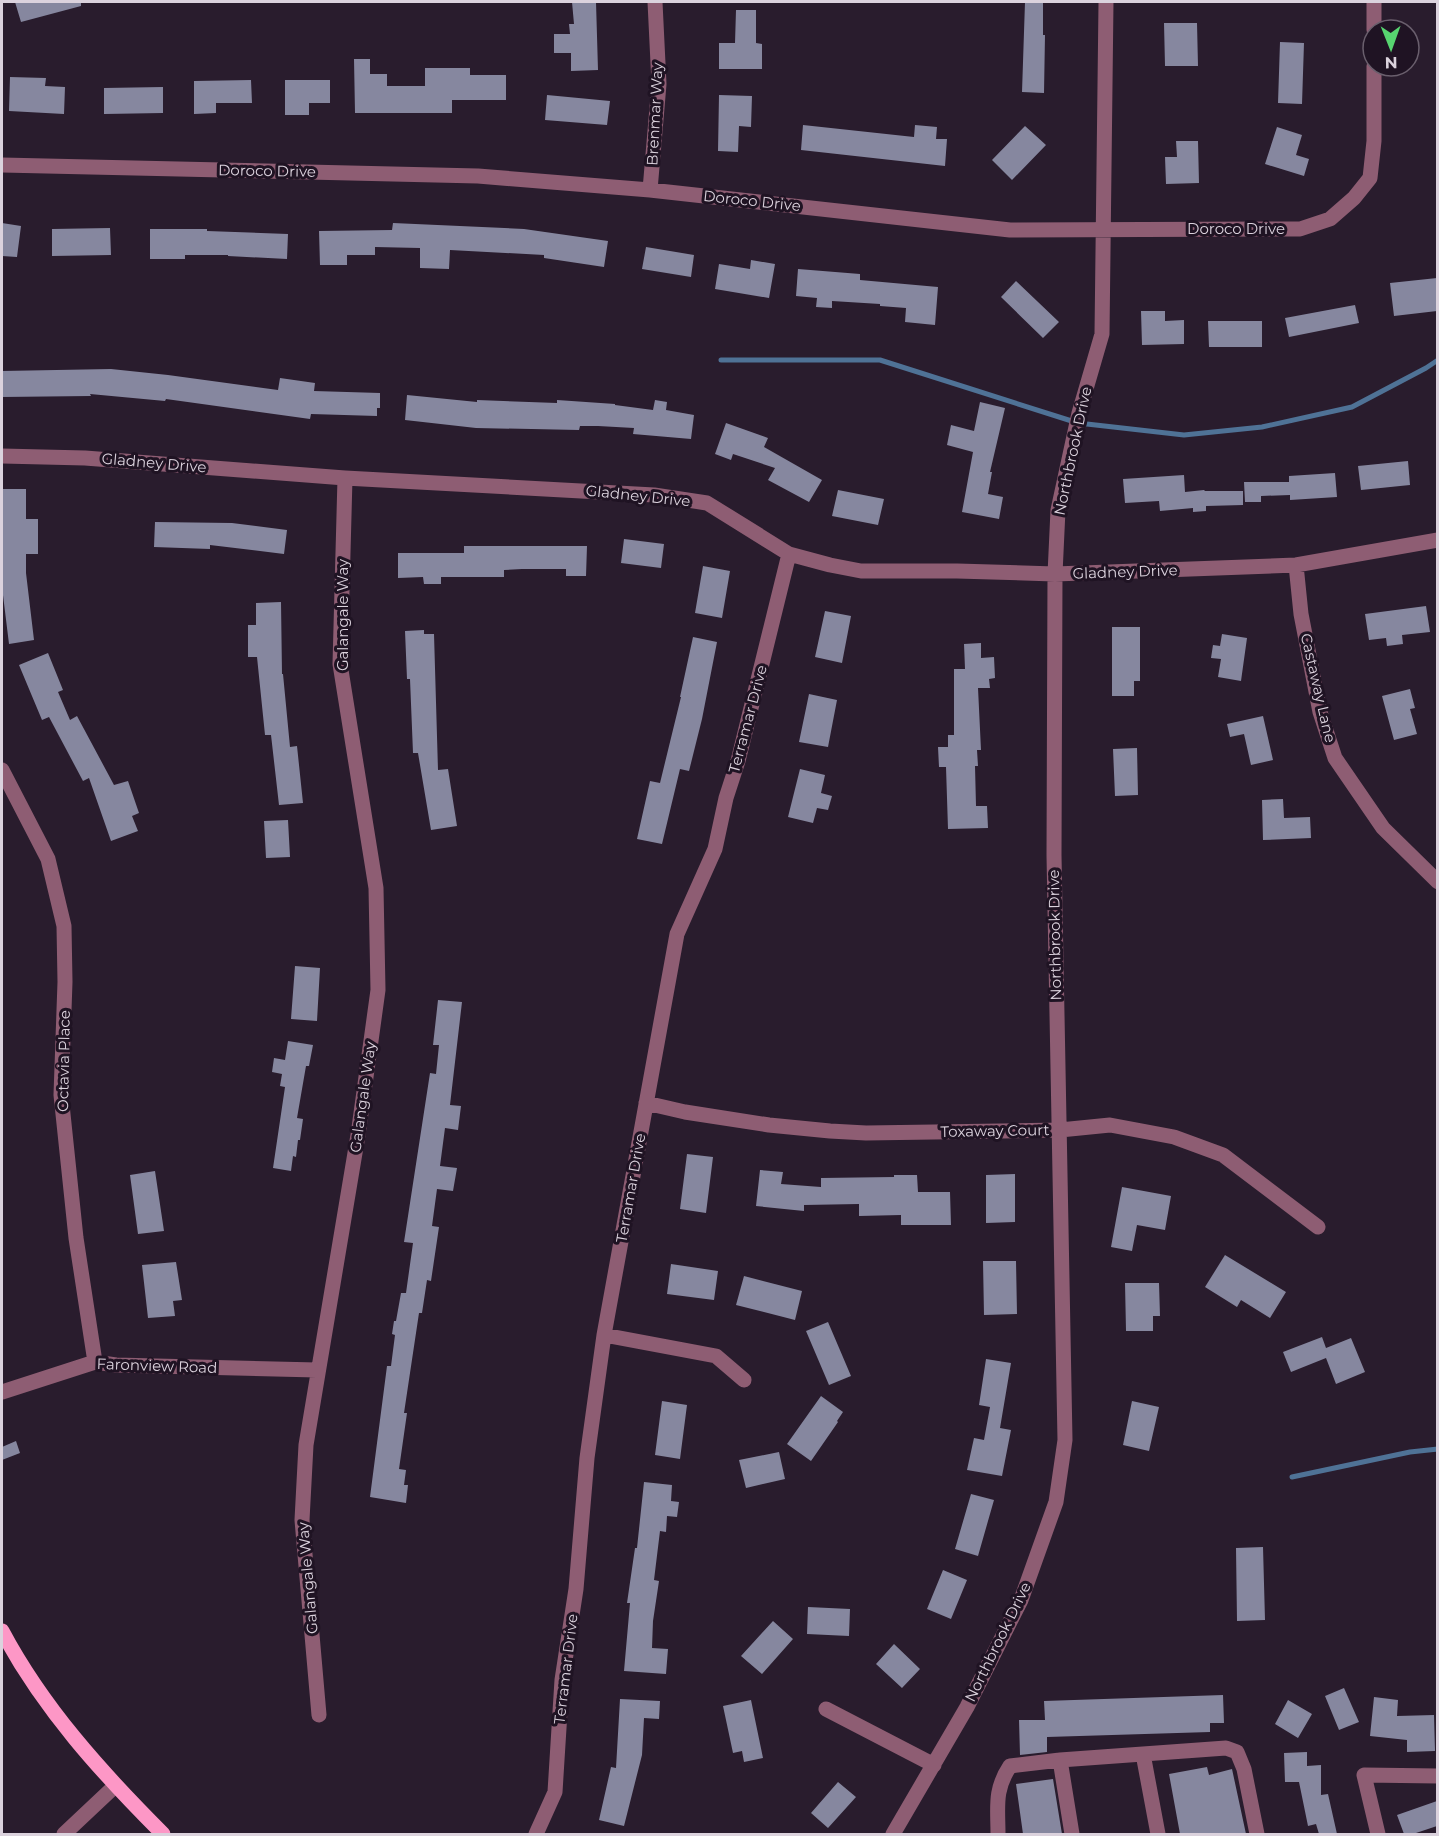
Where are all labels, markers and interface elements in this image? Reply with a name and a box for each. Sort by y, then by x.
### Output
north arrow [1361,18,1421,78]
text: N [1385,53,1398,72]
street label: Brenmar Way [642,61,667,166]
street label: Doroco Drive [218,160,316,181]
street label: Doroco Drive [702,186,802,215]
street label: Doroco Drive [1187,219,1285,238]
street label: Northbrook Drive [1050,385,1095,517]
street label: Gladney Drive [101,448,207,477]
street label: Gladney Drive [585,481,691,510]
street label: Galangale Way [333,558,352,671]
street label: Gladney Drive [1072,560,1178,583]
street label: Castaway Lane [1297,631,1340,744]
street label: Terramar Drive [724,663,771,775]
street label: Northbrook Drive [1044,869,1065,1001]
street label: Octavia Place [53,1010,74,1112]
street label: Galangale Way [345,1039,380,1154]
street label: Toxaway Court [940,1120,1050,1141]
street label: Terramar Drive [612,1132,650,1244]
street label: Faronview Road [96,1354,218,1377]
street label: Galangale Way [293,1520,322,1635]
street label: Northbrook Drive [960,1579,1035,1705]
street label: Terramar Drive [549,1613,582,1725]

